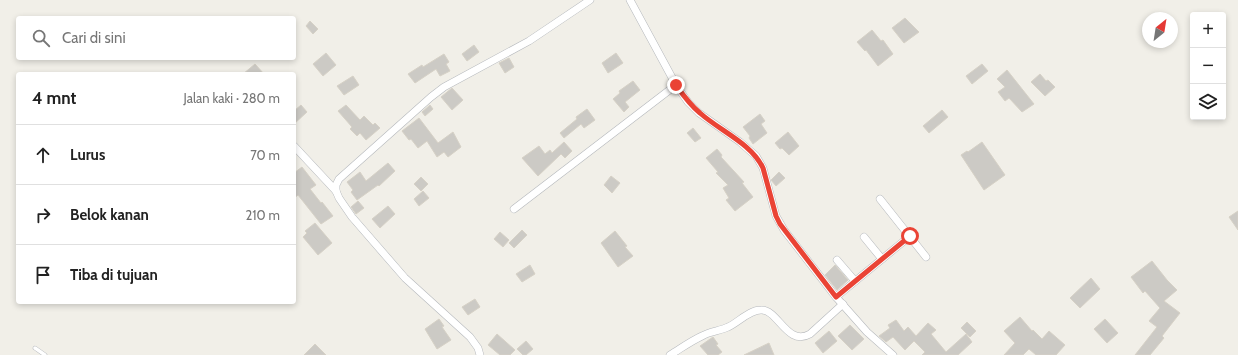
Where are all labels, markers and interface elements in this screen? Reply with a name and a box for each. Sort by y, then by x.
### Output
north arrow [1142,12,1178,48]
map controls [1190,12,1226,120]
button: + [1190,12,1226,48]
search box [16,16,296,60]
icon: search [30,27,52,49]
text: Cari di sini [62,29,126,47]
button: − [1190,48,1226,84]
route end [667,76,685,94]
button: layers [1190,84,1226,120]
text: 4 mnt [32,88,76,108]
text: Jalan kaki · 280 m [183,90,280,106]
icon: ahead [32,144,54,166]
text: Lurus [70,146,105,164]
text: 70 m [250,147,280,163]
icon: right [32,204,54,226]
text: Belok kanan [70,206,149,224]
text: 210 m [246,207,280,223]
route start [901,227,919,245]
icon: arrive [32,264,54,286]
text: Tiba di tujuan [70,266,158,284]

